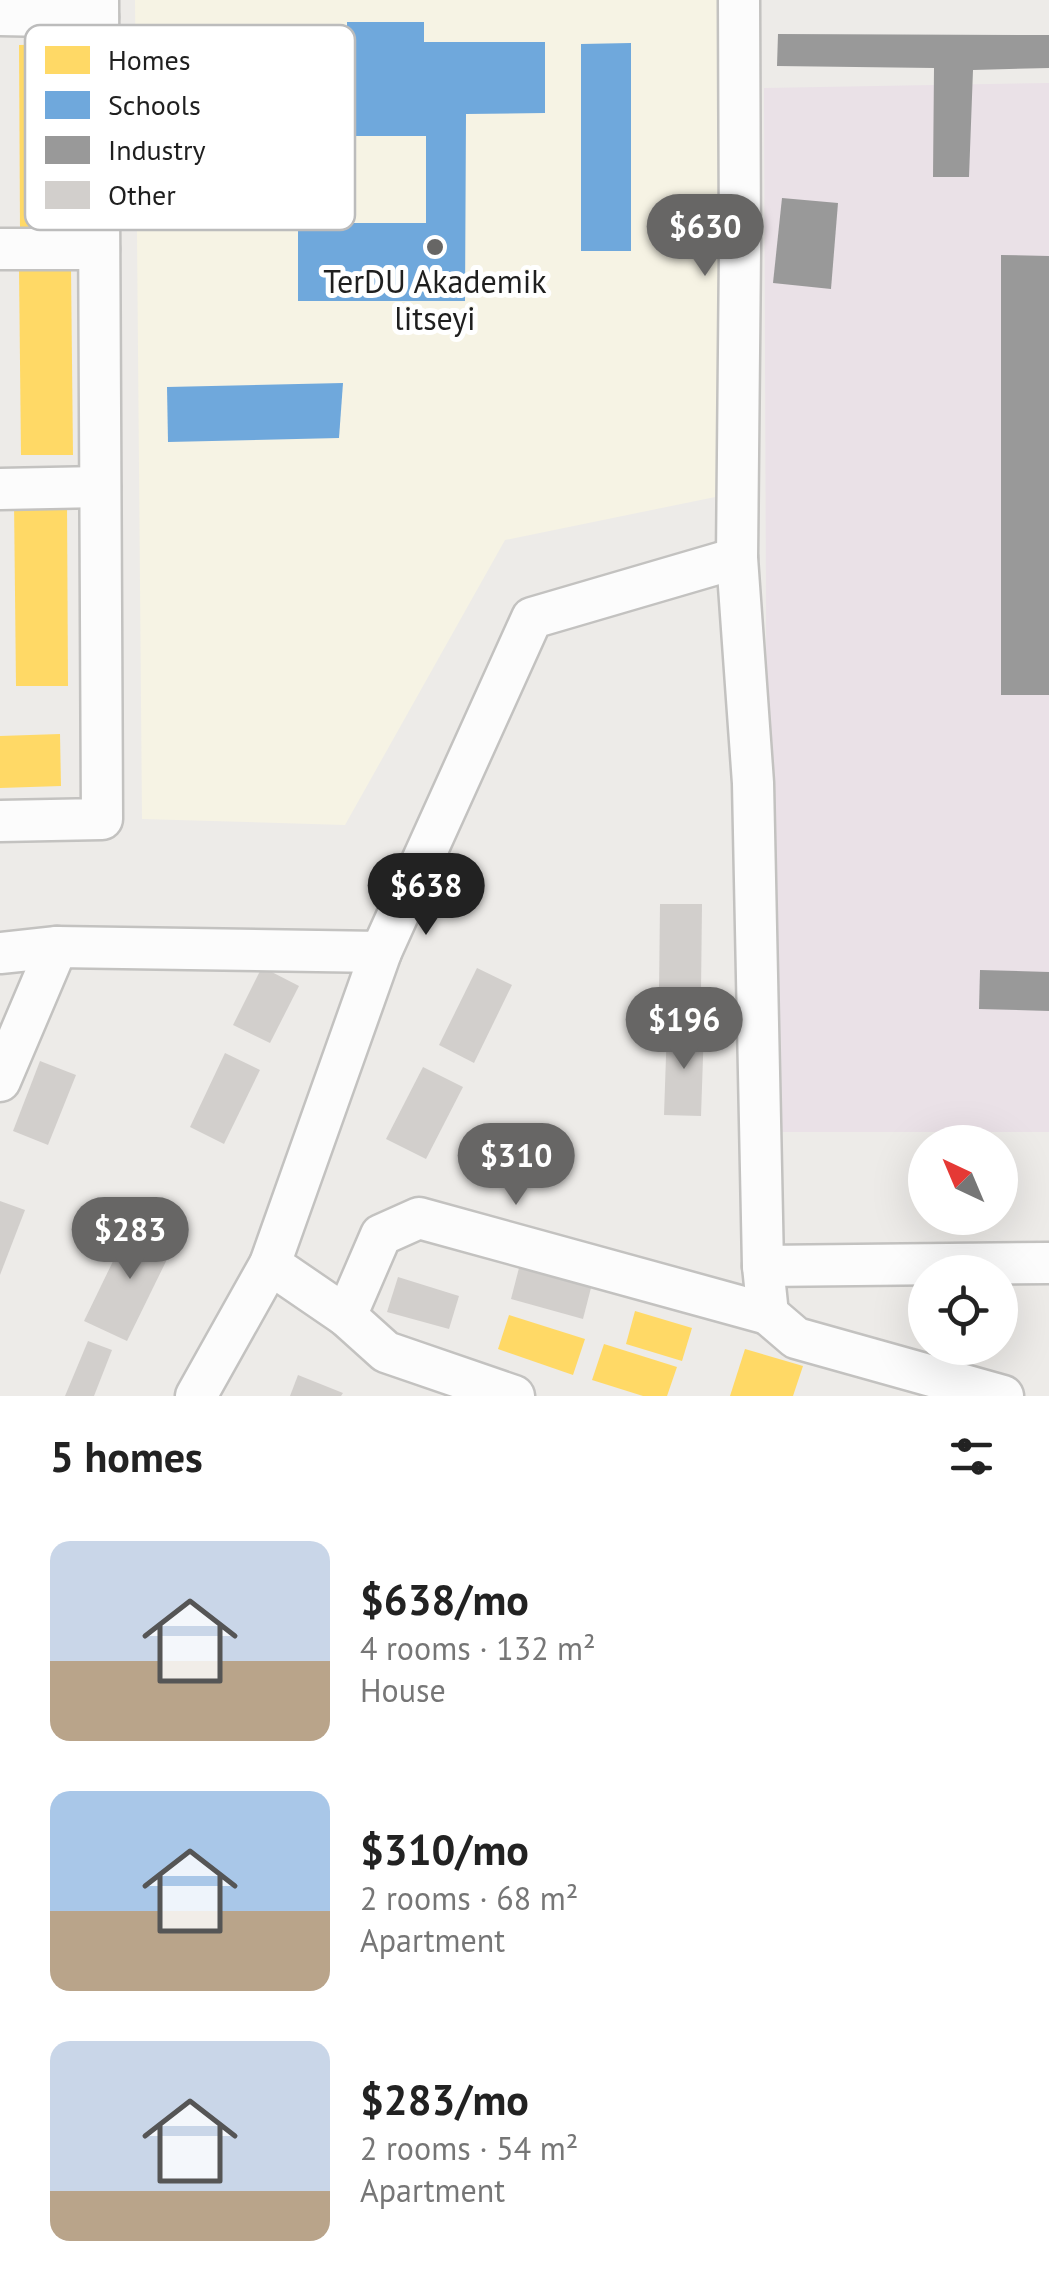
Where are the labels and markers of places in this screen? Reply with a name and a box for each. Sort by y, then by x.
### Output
pin: $630 [646,194,764,279]
marker: TerDU Akademik litseyi [424,236,446,258]
place label: TerDU Akademik litseyi [323,260,547,339]
pin: $638 [367,853,485,938]
pin: $196 [625,987,743,1072]
pin: $310 [457,1123,575,1208]
pin: $283 [71,1197,189,1282]

